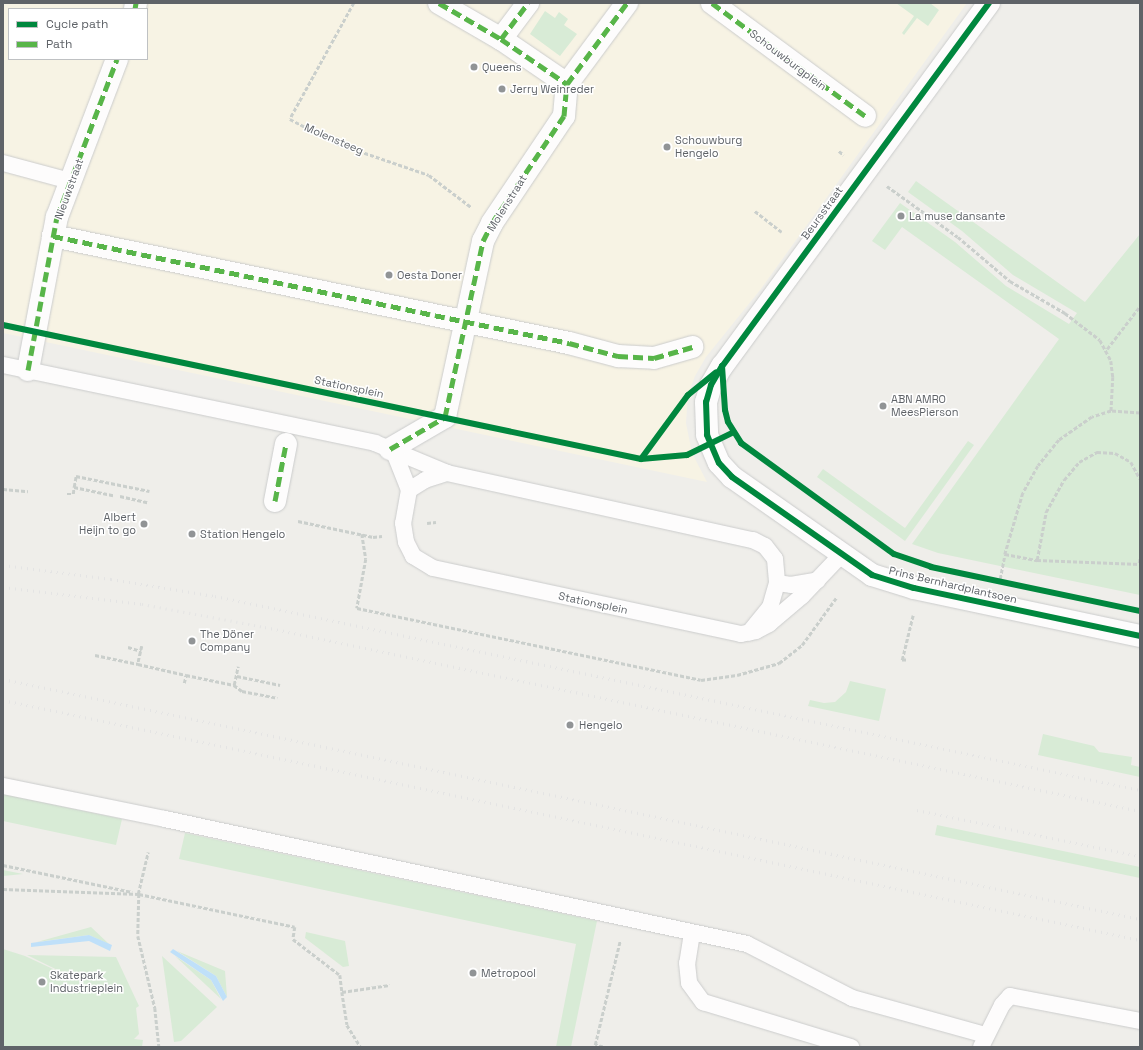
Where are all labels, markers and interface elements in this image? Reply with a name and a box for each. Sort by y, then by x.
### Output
legend [8,8,148,60]
text: Cycle path [46,16,108,32]
street label: Schouwburgplein [747,27,829,93]
text: Path [46,36,72,52]
place label: Queens [482,60,522,74]
marker: Queens [469,62,479,72]
place label: Jerry Weinreder [510,82,594,96]
marker: Jerry Weinreder [497,84,507,94]
street label: Molensteeg [302,121,366,157]
place label: Schouwburg Hengelo [675,134,742,160]
marker: Schouwburg Hengelo [662,142,672,152]
street label: Nieuwstraat [52,157,86,221]
street label: Molenstraat [484,172,530,234]
street label: Beursstraat [798,184,846,242]
place label: La muse dansante [909,209,1006,223]
marker: La muse dansante [896,211,906,221]
place label: Oesta Doner [397,268,462,282]
marker: Oesta Doner [384,270,394,280]
street label: Stationsplein [313,373,385,401]
place label: ABN AMRO MeesPierson [891,393,959,419]
marker: ABN AMRO MeesPierson [878,401,888,411]
place label: Albert Heijn to go [79,511,136,537]
marker: Albert Heijn to go [139,519,149,529]
place label: Station Hengelo [200,527,285,541]
marker: Station Hengelo [187,529,197,539]
street label: Prins Bernhardplantsoen [888,564,1018,606]
street label: Stationsplein [557,589,629,617]
place label: The Döner Company [200,628,254,654]
marker: The Döner Company [187,636,197,646]
place label: Hengelo [579,718,623,732]
marker: Hengelo [564,719,576,731]
place label: Metropool [481,966,536,980]
marker: Metropool [468,968,478,978]
place label: Skatepark Industrieplein [50,969,123,995]
marker: Skatepark Industrieplein [37,977,47,987]

